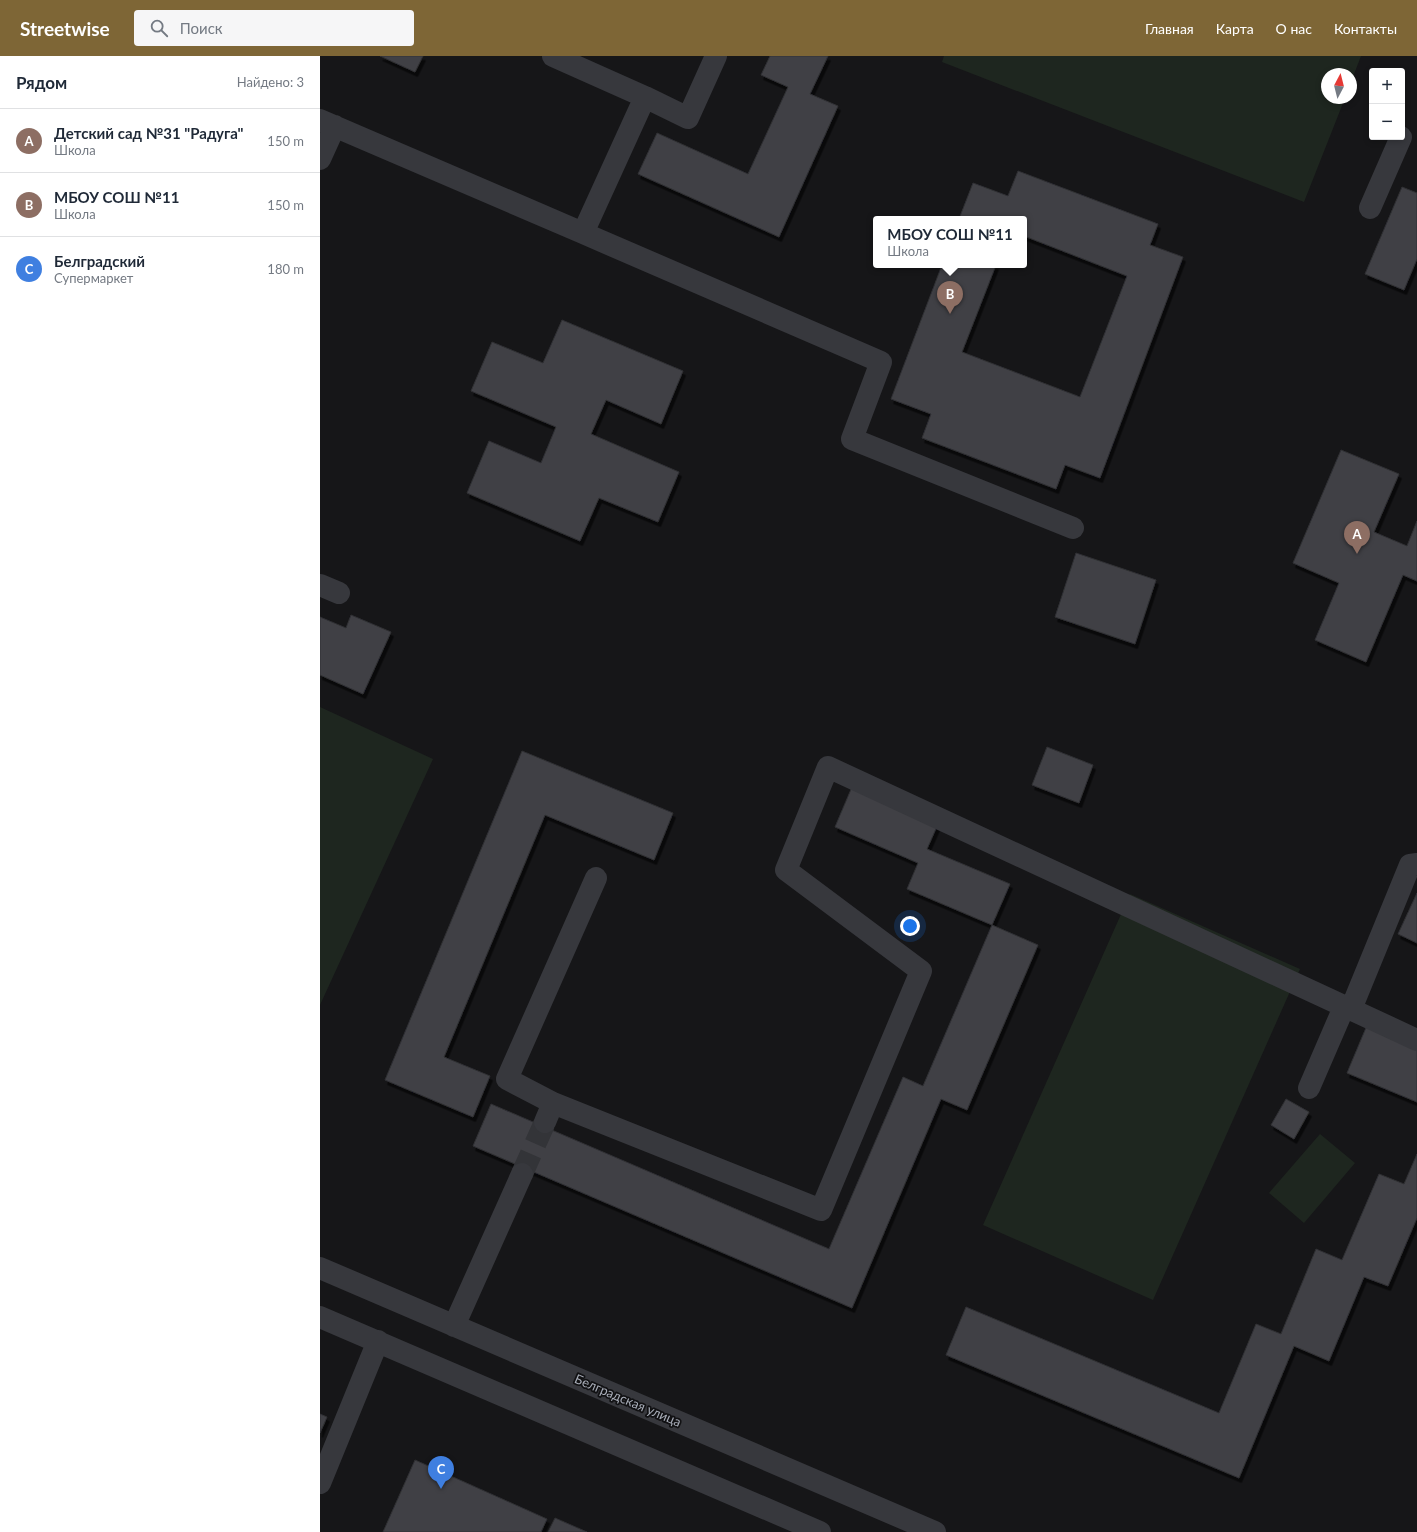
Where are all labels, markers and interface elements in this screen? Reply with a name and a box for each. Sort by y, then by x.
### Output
search box [134,10,414,46]
text: Streetwise [20,17,110,40]
icon: search [148,17,170,39]
text: Поиск [180,19,223,37]
text: Главная [1145,20,1194,37]
text: Карта [1216,20,1254,37]
text: О нас [1276,20,1312,37]
text: Контакты [1334,20,1397,37]
north arrow [1321,68,1357,104]
map controls [1369,68,1405,140]
button: + [1369,68,1405,104]
text: Рядом [16,72,67,93]
text: Найдено: 3 [237,74,304,90]
button: − [1369,104,1405,140]
text: Детский сад №31 "Радуга" [54,124,244,142]
text: A [24,133,34,149]
text: 150 m [267,133,304,149]
text: Школа [54,142,96,158]
text: МБОУ СОШ №11 [54,188,179,206]
text: B [25,197,33,213]
text: 150 m [267,197,304,213]
text: Школа [54,206,96,222]
popup [873,216,1027,268]
text: МБОУ СОШ №11 [887,225,1013,243]
text: Школа [887,243,929,259]
text: Белградский [54,252,145,270]
text: C [25,261,33,277]
text: 180 m [267,261,304,277]
text: Супермаркет [54,270,133,286]
pin: B [937,281,963,314]
pin: A [1344,521,1370,554]
your location [900,916,920,936]
street label: Белградская улица [572,1370,684,1430]
pin: C [428,1456,454,1489]

